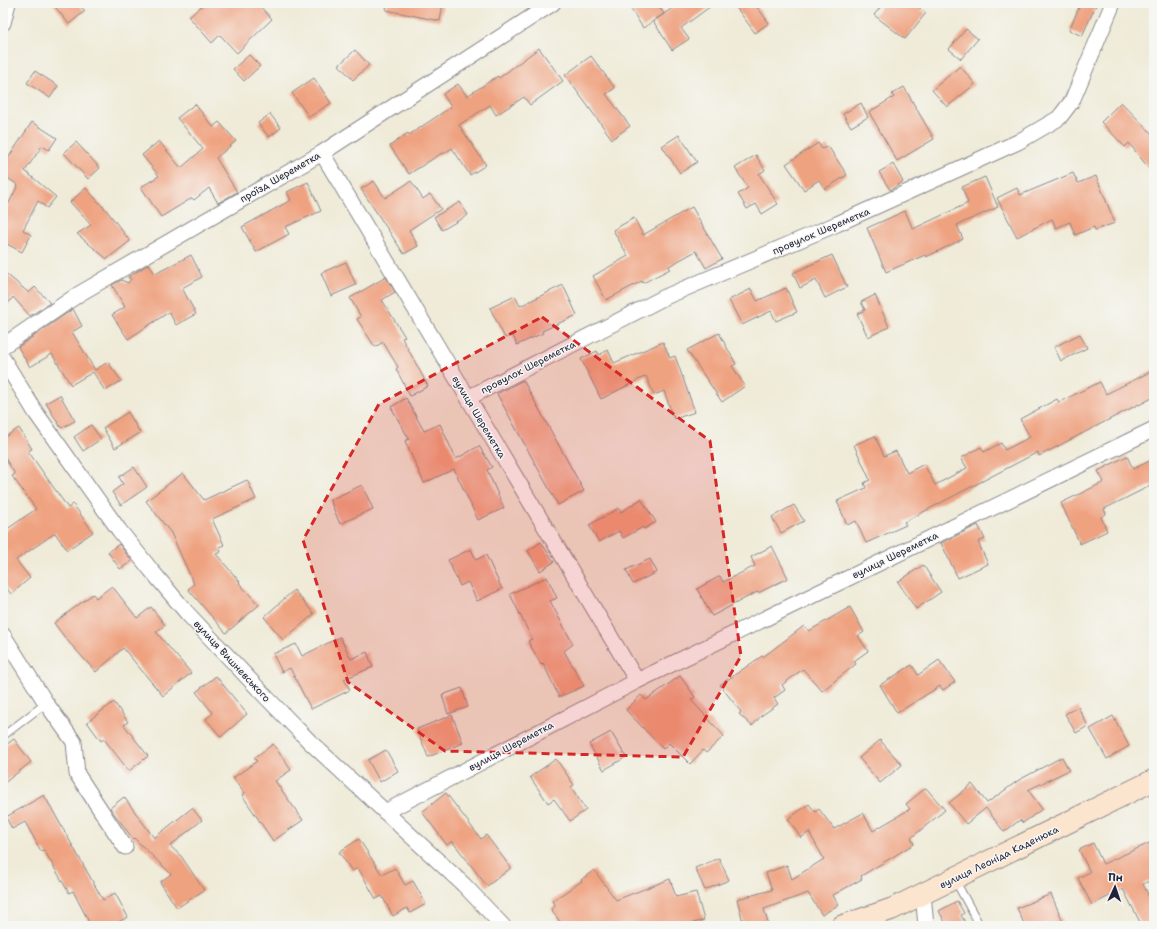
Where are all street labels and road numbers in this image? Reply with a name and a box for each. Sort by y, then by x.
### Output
street label: проїзд Шереметка [238,148,323,205]
street label: провулок Шереметка [770,204,872,257]
street label: провулок Шереметка [478,337,578,397]
street label: вулиця Шереметка [449,373,509,461]
street label: вулиця Шереметка [850,528,941,581]
street label: вулиця Вишневського [191,617,273,705]
street label: вулиця Шереметка [466,718,556,774]
street label: вулиця Леоніда Каденюка [937,822,1061,892]

